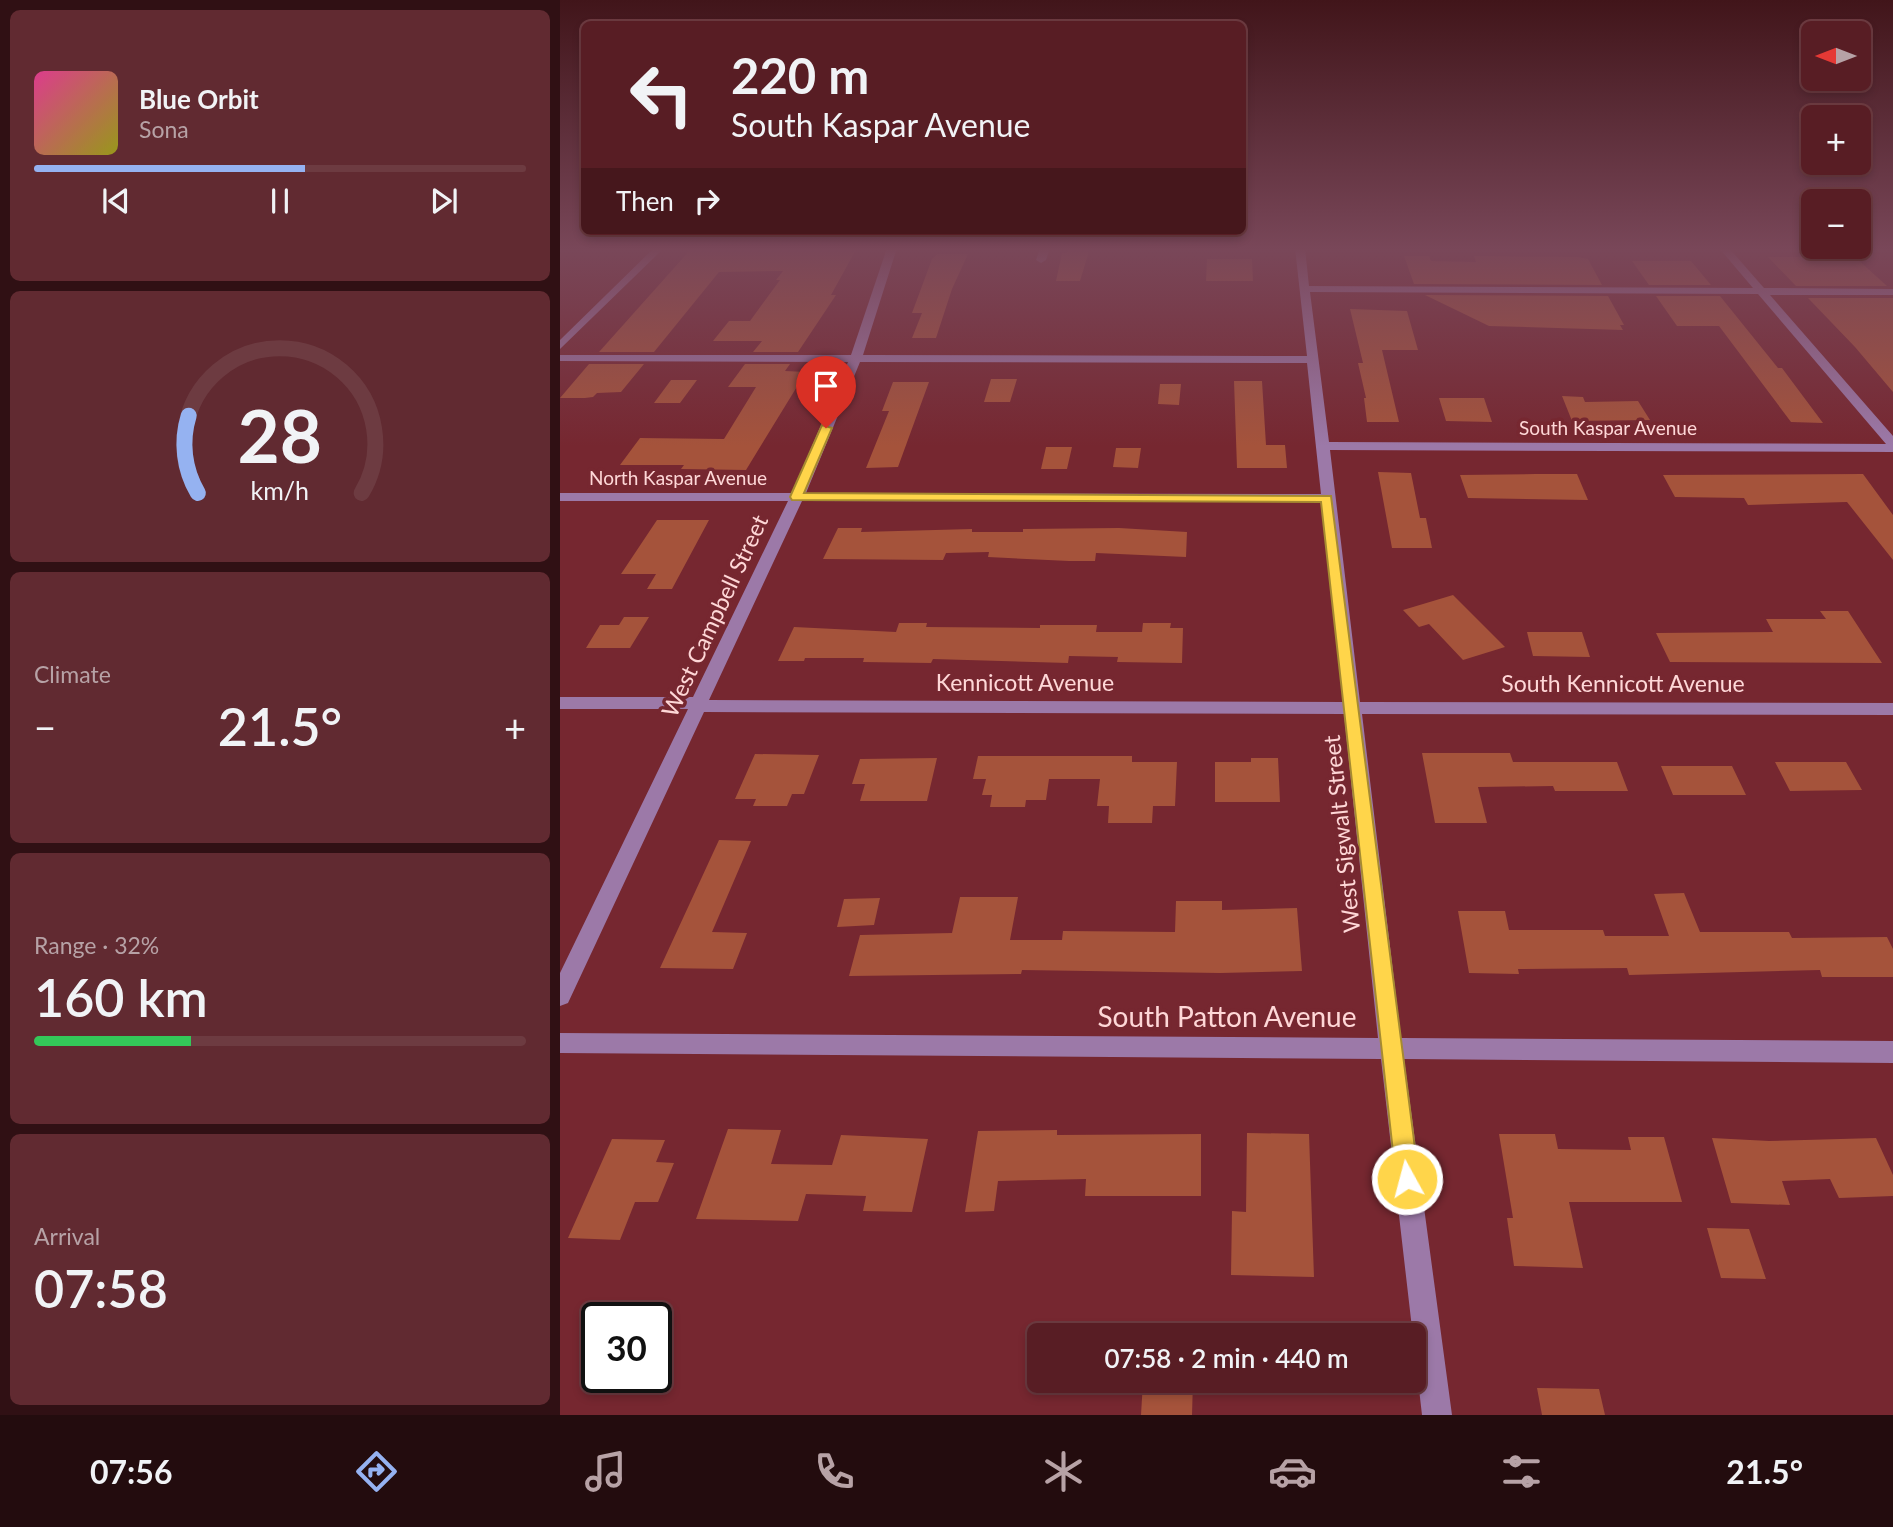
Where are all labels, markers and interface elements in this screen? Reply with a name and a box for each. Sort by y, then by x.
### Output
north arrow [1801,21,1871,91]
map controls [1801,21,1871,259]
text: 220 m [731,46,869,104]
icon: left [616,49,707,140]
text: Blue Orbit [139,83,259,115]
text: South Kaspar Avenue [731,105,1031,144]
button: + [1801,105,1871,175]
text: Sona [139,115,189,143]
icon: previous [97,182,135,220]
icon: pause [261,182,299,220]
icon: next [425,182,463,220]
icon: right [688,182,726,220]
text: Then [616,185,674,217]
button: − [1801,189,1871,259]
pin [796,356,856,428]
icon: arrive [807,367,845,405]
text: 28 [238,391,322,479]
street label: South Kaspar Avenue [1519,416,1697,439]
street label: North Kaspar Avenue [589,466,767,489]
text: km/h [251,474,309,504]
street label: West Campbell Street [655,509,774,721]
text: Climate [34,660,111,688]
street label: Kennicott Avenue [936,668,1114,696]
street label: South Kennicott Avenue [1501,669,1745,697]
text: 21.5° [218,695,342,757]
text: − [34,704,56,750]
text: + [504,704,526,750]
street label: West Sigwalt Street [1317,733,1365,934]
text: Range · 32% [34,931,159,959]
text: 160 km [34,966,208,1028]
street label: South Patton Avenue [1098,999,1357,1033]
position arrow [1370,1142,1444,1216]
text: Arrival [34,1222,100,1250]
text: 07:58 [34,1257,168,1319]
speed limit sign: 30 [581,1302,672,1393]
text: 07:58 · 2 min · 440 m [1104,1342,1349,1374]
icon: directions [352,1447,401,1496]
icon: music [581,1447,630,1496]
icon: phone [810,1447,859,1496]
icon: climate [1039,1447,1088,1496]
icon: car [1268,1447,1317,1496]
icon: filters [1497,1447,1546,1496]
text: 07:56 [90,1452,172,1491]
text: 21.5° [1726,1452,1803,1491]

